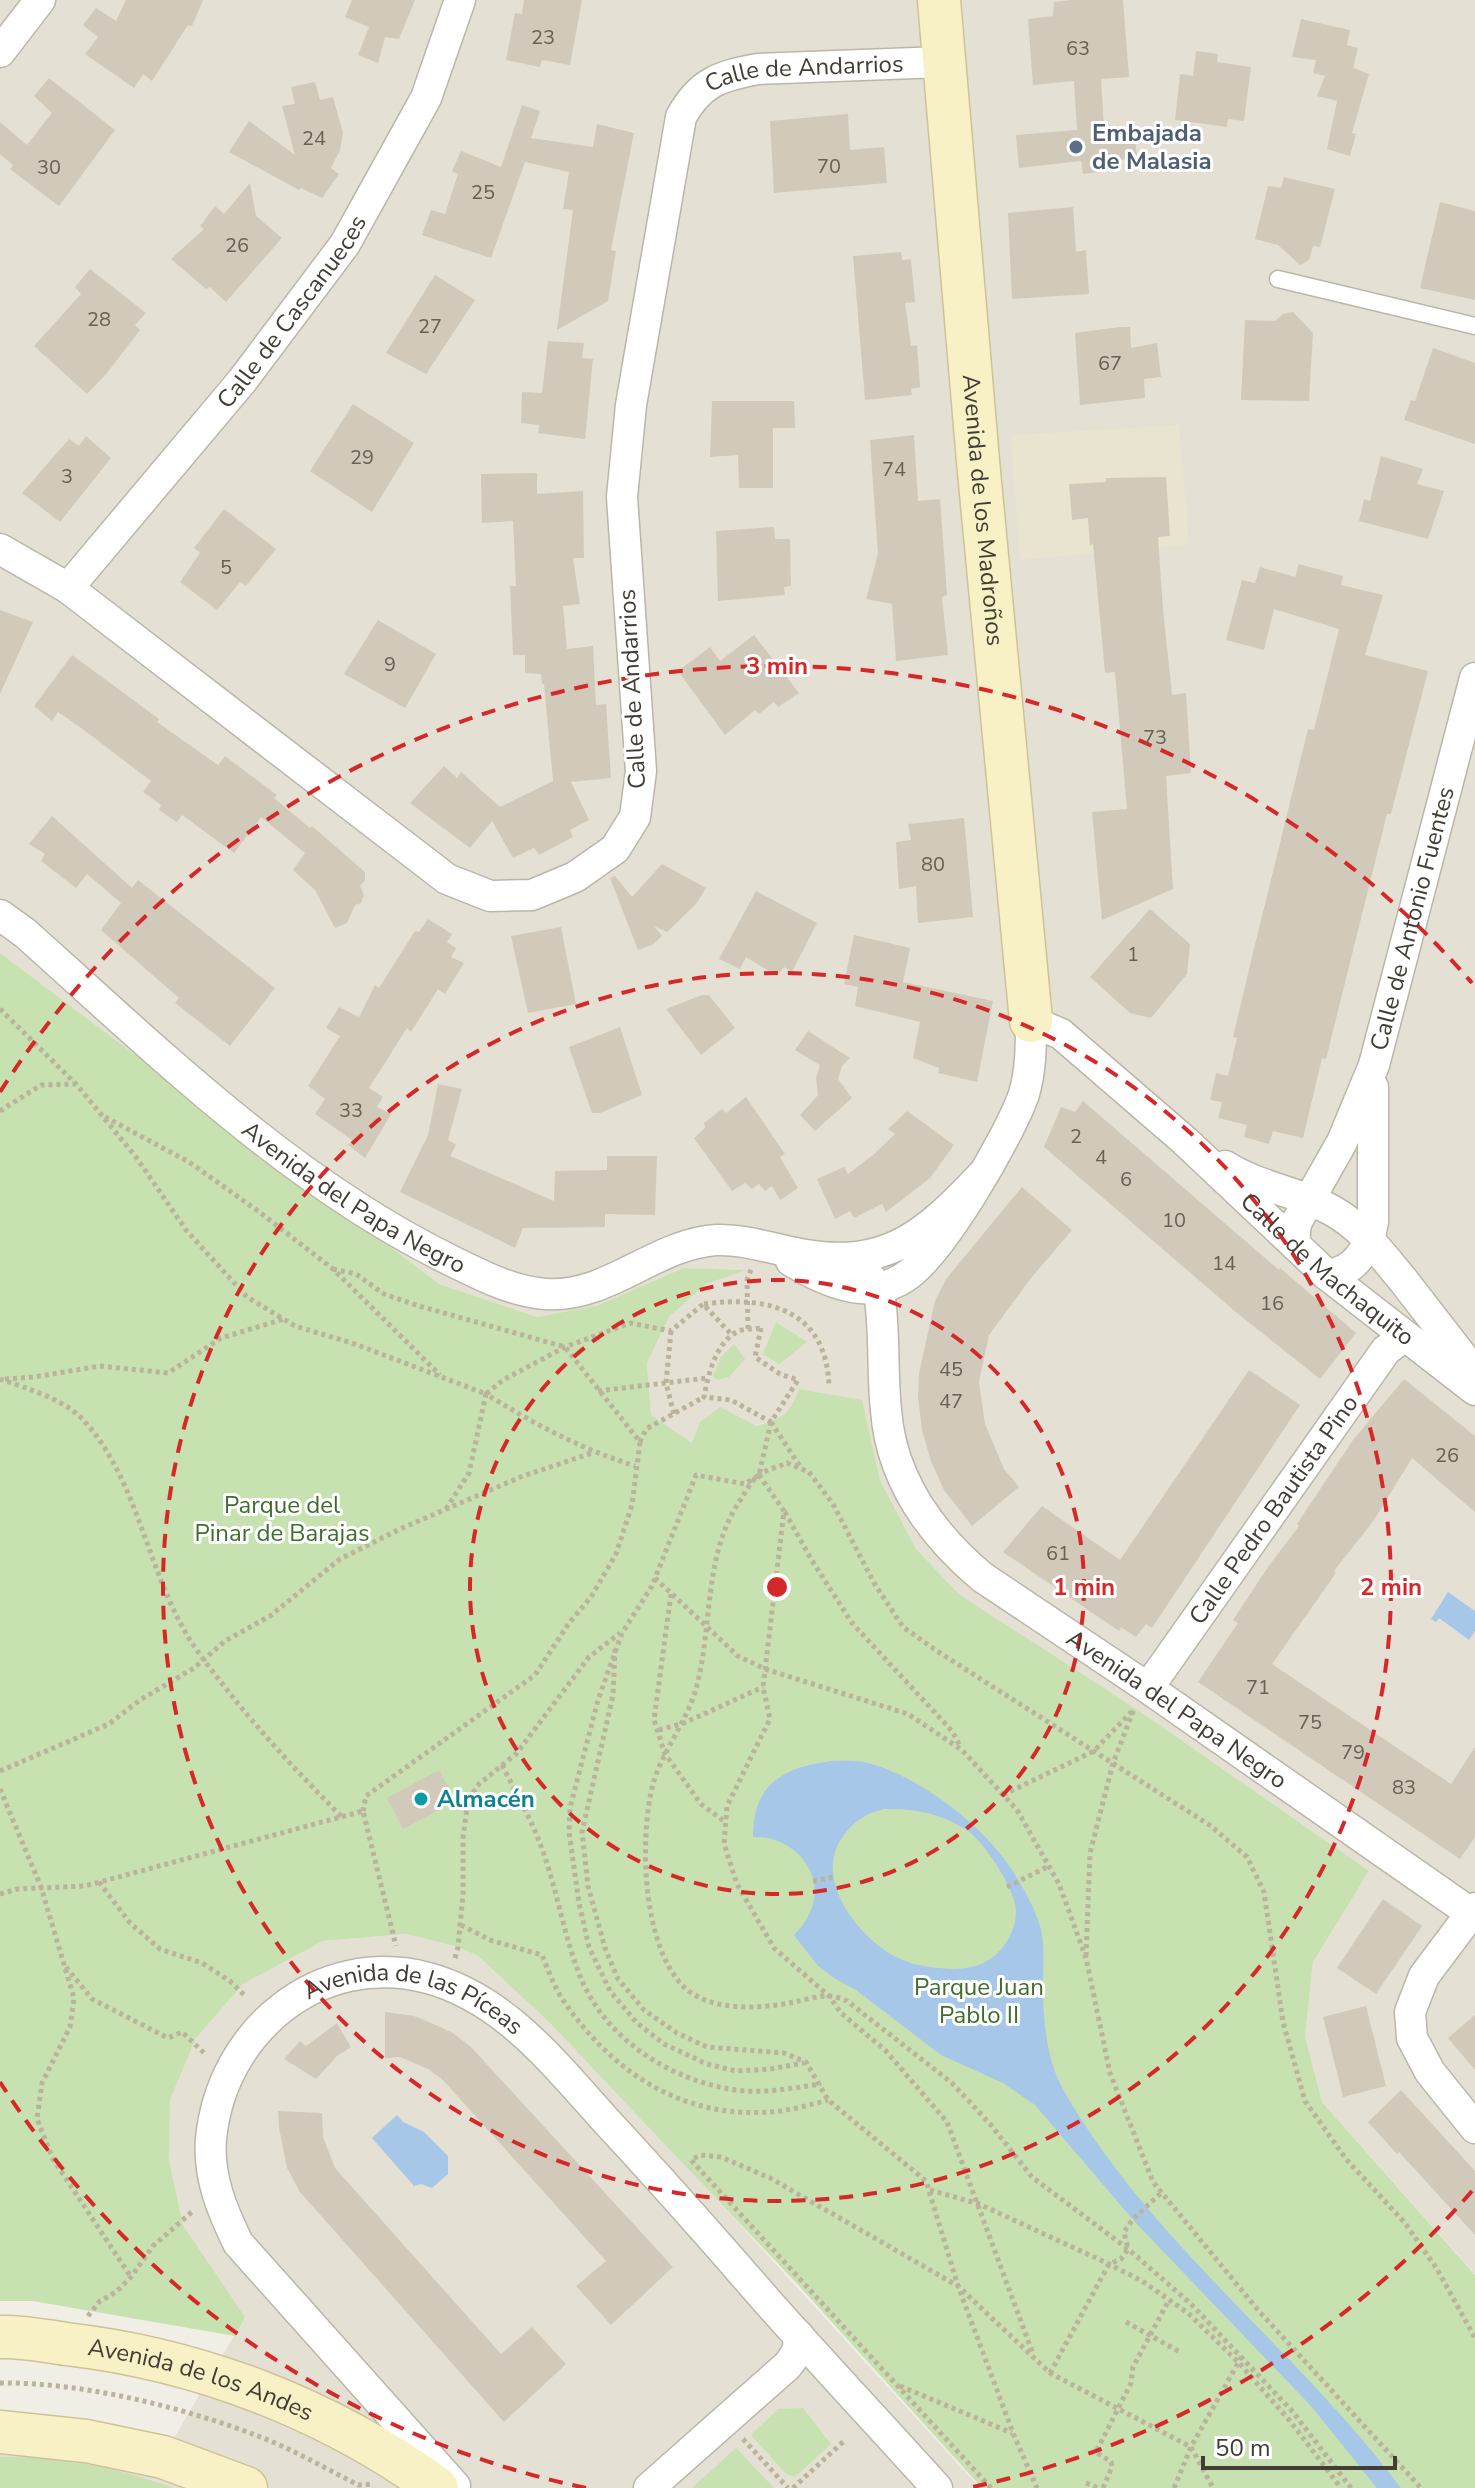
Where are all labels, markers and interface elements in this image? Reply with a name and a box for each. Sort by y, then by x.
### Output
house number: 23 [531,24,555,51]
house number: 63 [1066,35,1090,62]
street label: Calle de Andarrios [699,47,904,100]
place label: Embajada de Malasia [1092,117,1212,177]
house number: 24 [302,125,326,152]
marker: Embajada de Malasia [1067,138,1085,156]
house number: 70 [817,153,841,180]
house number: 30 [37,154,61,181]
house number: 25 [471,179,495,206]
street label: Calle de Cascanueces [210,209,374,415]
house number: 26 [225,232,249,259]
house number: 28 [87,306,111,333]
house number: 27 [418,313,442,340]
house number: 67 [1098,350,1122,377]
street label: Avenida de los Madroños [955,373,1011,647]
house number: 29 [350,444,374,471]
house number: 74 [882,456,906,483]
house number: 3 [61,463,73,490]
house number: 5 [220,554,232,581]
street label: Calle de Andarrios [611,588,653,790]
text: 3 min [746,650,808,682]
house number: 9 [384,651,396,678]
house number: 73 [1143,724,1167,751]
street label: Calle de Antonio Fuentes [1362,783,1462,1054]
house number: 80 [921,851,945,878]
house number: 1 [1127,941,1139,968]
house number: 33 [339,1097,363,1124]
street label: Avenida del Papa Negro [235,1114,471,1281]
house number: 2 [1070,1123,1082,1150]
house number: 4 [1095,1144,1107,1171]
house number: 6 [1120,1166,1132,1193]
street label: Calle de Machaquito [1234,1186,1421,1353]
house number: 10 [1162,1207,1186,1234]
house number: 14 [1212,1250,1236,1277]
house number: 16 [1260,1290,1284,1317]
house number: 45 [939,1356,963,1383]
house number: 47 [939,1388,963,1415]
street label: Calle Pedro Bautista Pino [1182,1389,1365,1631]
house number: 26 [1435,1442,1459,1469]
park label: Parque del Pinar de Barajas [195,1489,369,1549]
house number: 61 [1046,1540,1070,1567]
text: 1 min [1053,1571,1115,1603]
text: 2 min [1360,1571,1422,1603]
centre of rings [763,1573,791,1601]
street label: Avenida del Papa Negro [1060,1622,1293,1796]
house number: 71 [1246,1674,1270,1701]
house number: 75 [1298,1709,1322,1736]
house number: 79 [1341,1739,1365,1766]
house number: 83 [1392,1774,1416,1801]
place label: Almacén [437,1783,535,1815]
marker: Almacén [412,1790,430,1808]
street label: Avenida de las Píceas [298,1956,530,2042]
park label: Parque Juan Pablo II [914,1971,1044,2031]
street label: Avenida de los Andes [86,2331,319,2428]
scale bar [1203,2420,1395,2470]
text: 50 m [1215,2432,1271,2464]

